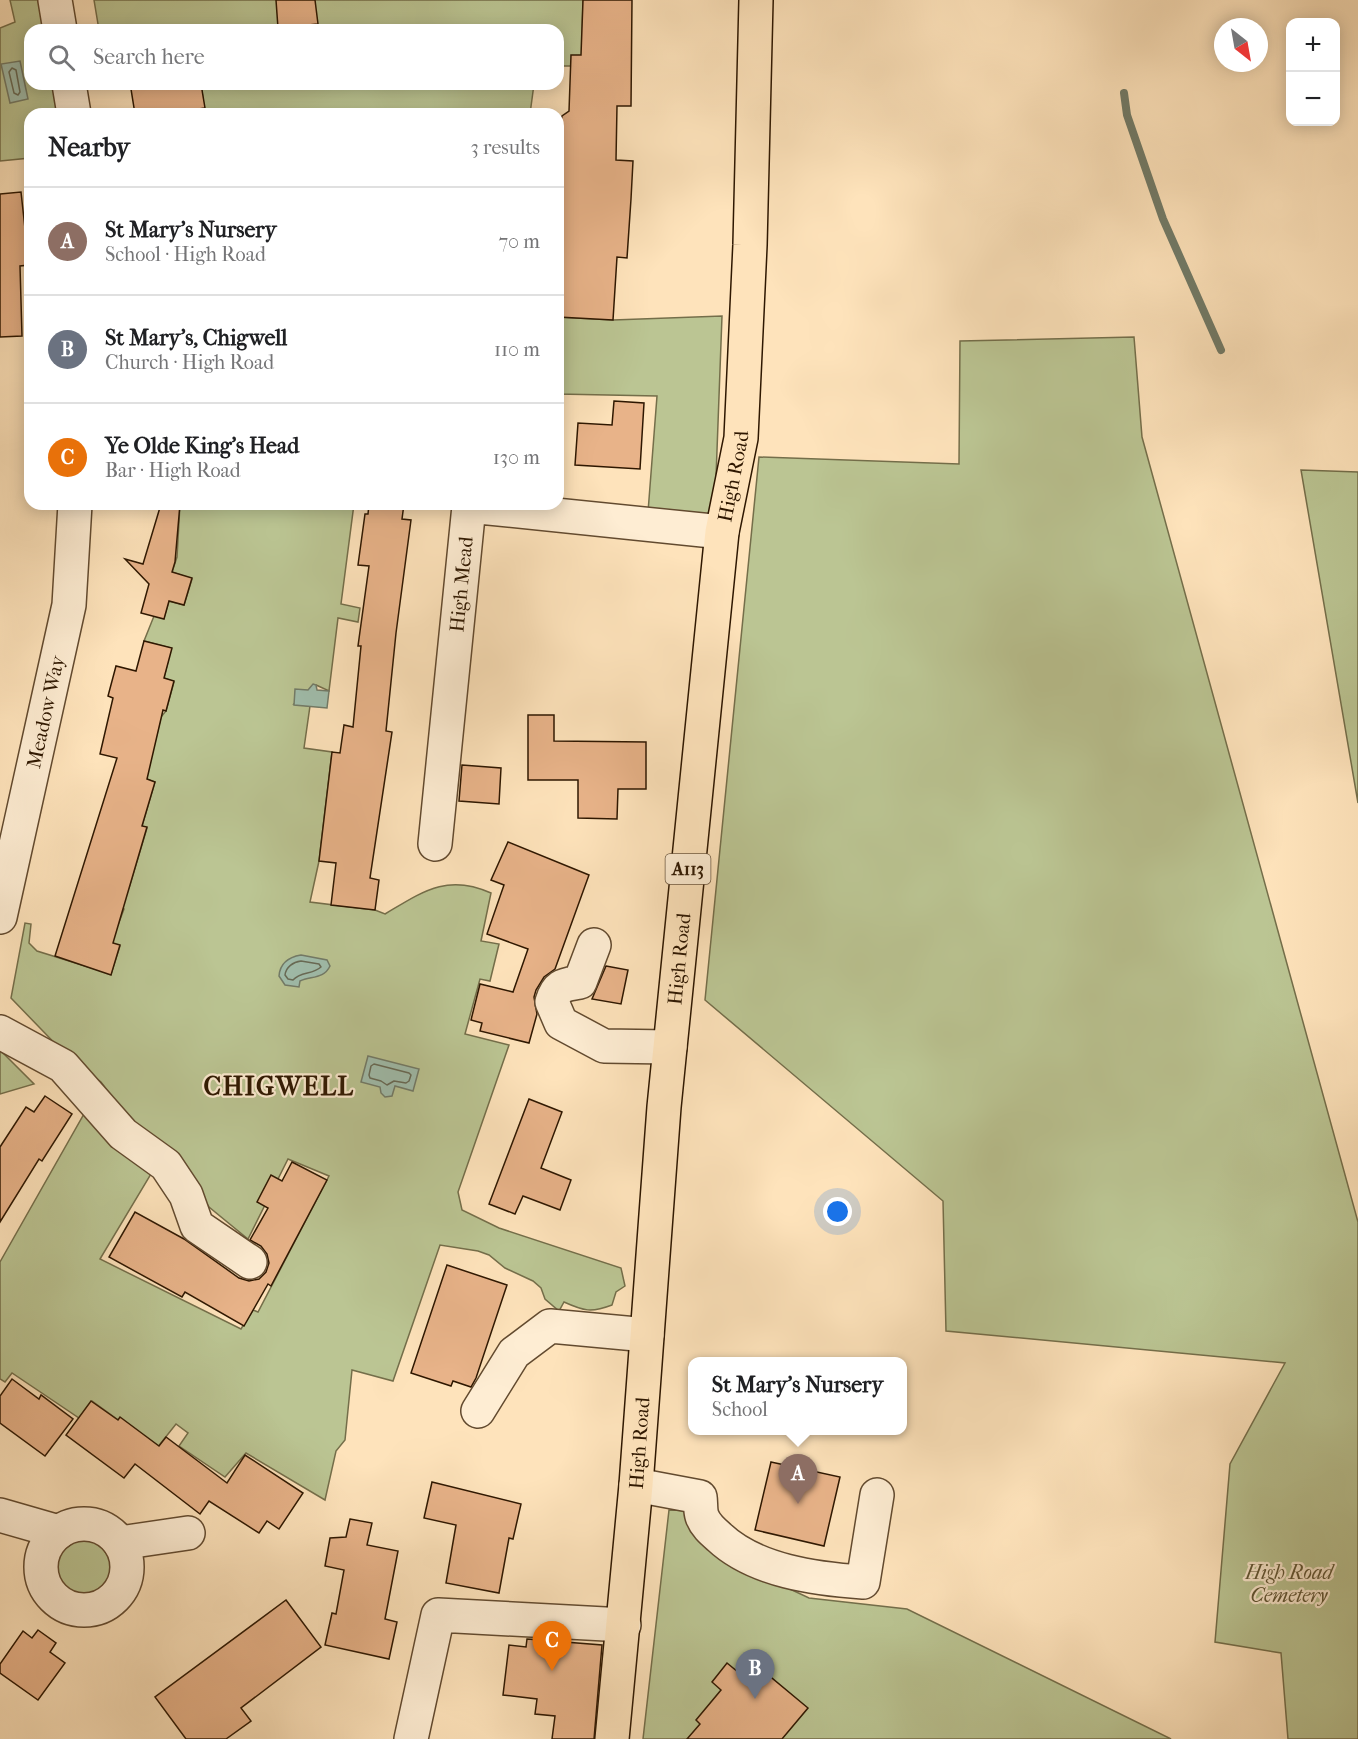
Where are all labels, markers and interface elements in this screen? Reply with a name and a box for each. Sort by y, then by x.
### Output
north arrow [1214,18,1268,72]
map controls [1286,18,1340,126]
button: + [1286,18,1340,72]
search box [24,24,564,90]
icon: search [45,41,78,74]
text: Search here [93,44,205,70]
button: − [1286,72,1340,126]
text: Nearby [48,132,130,163]
text: 3 results [471,136,540,159]
text: St Mary's Nursery [105,217,276,243]
text: A [61,230,74,253]
text: 70 m [498,230,540,253]
text: School · High Road [105,243,266,266]
text: St Mary's, Chigwell [105,325,287,351]
text: B [61,338,74,361]
text: 110 m [494,338,540,361]
text: Church · High Road [105,351,274,374]
street label: High Road [713,429,753,524]
text: Ye Olde King's Head [105,433,299,459]
text: C [61,446,74,469]
text: 130 m [493,446,540,469]
text: Bar · High Road [105,459,241,482]
street label: High Mead [445,534,478,633]
street label: Meadow Way [22,652,70,771]
road number: A113 [666,854,710,884]
street label: High Road [663,911,696,1006]
district label: CHIGWELL [203,1071,355,1102]
your location [823,1197,852,1226]
popup [688,1357,907,1435]
text: St Mary's Nursery [712,1372,883,1398]
street label: High Road [625,1395,655,1490]
text: School [712,1398,768,1421]
pin: A [778,1454,818,1504]
park label: High Road Cemetery [1244,1561,1335,1607]
pin: C [532,1622,572,1671]
pin: B [736,1650,774,1699]

